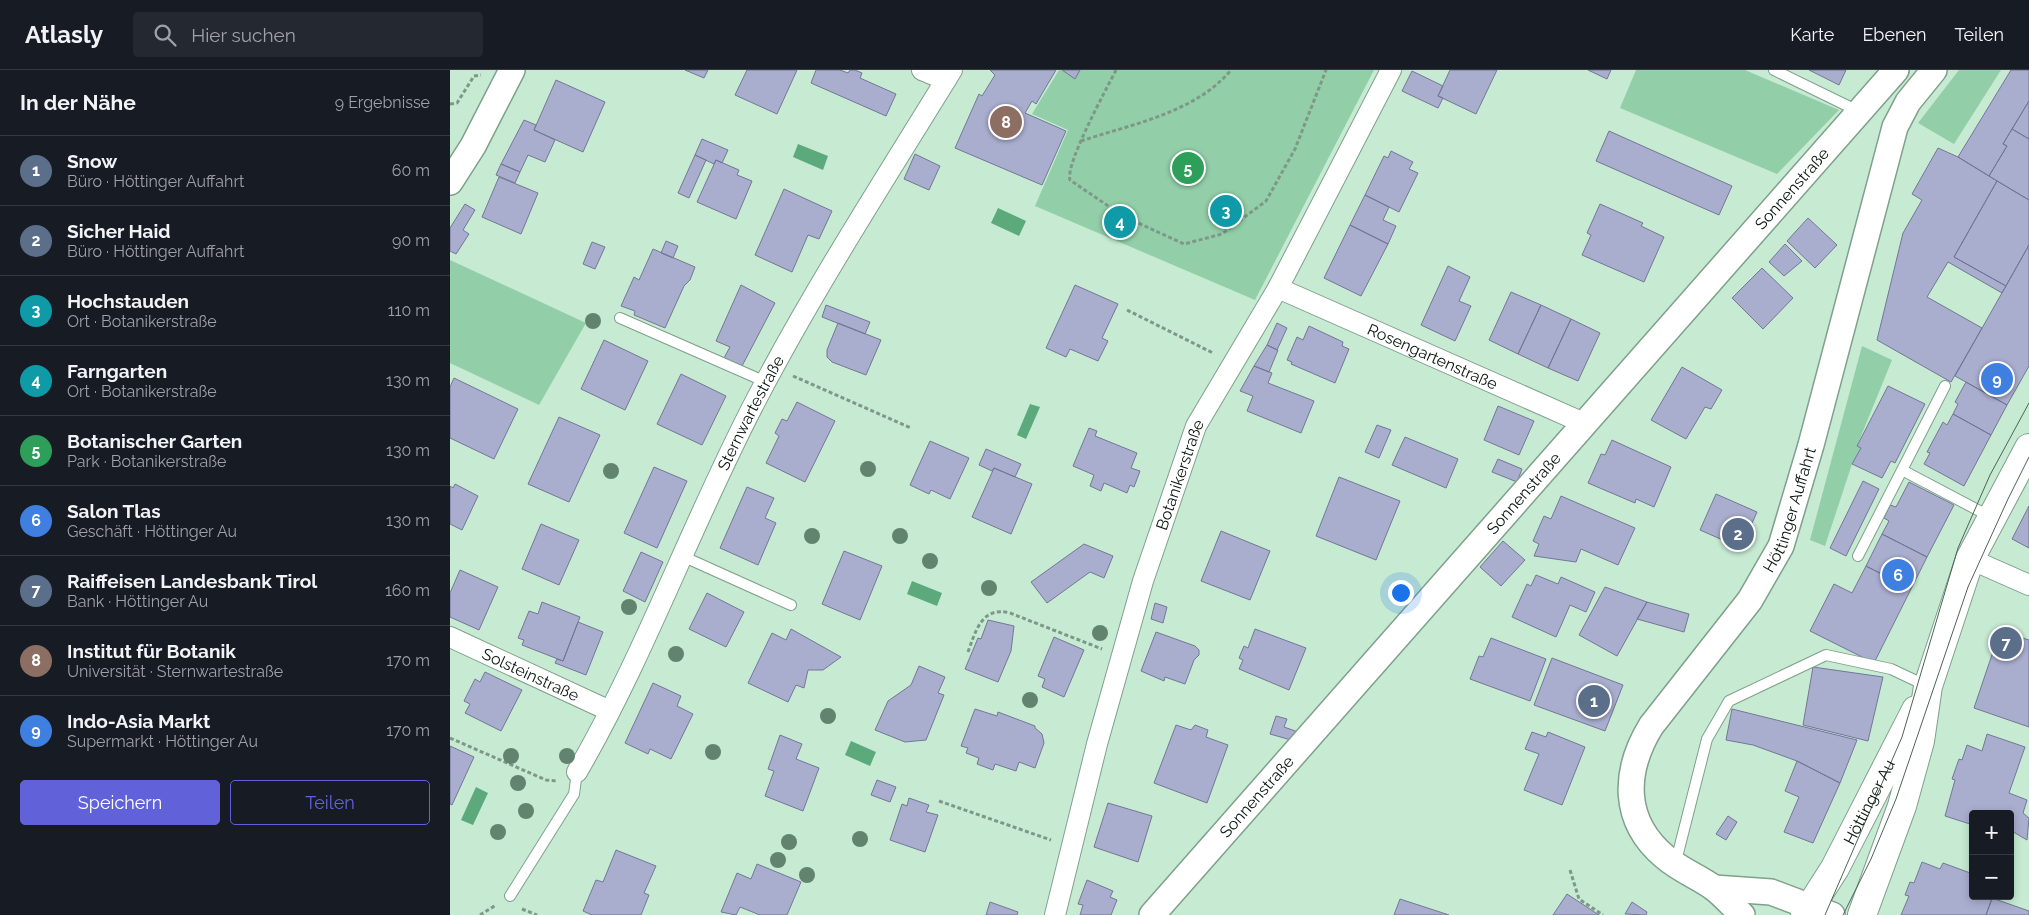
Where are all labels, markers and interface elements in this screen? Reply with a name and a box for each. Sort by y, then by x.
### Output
search box [133,12,483,57]
text: Atlasly [25,20,103,49]
icon: search [151,21,179,49]
text: Hier suchen [191,24,296,46]
text: Karte [1790,24,1834,45]
text: Ebenen [1862,24,1927,45]
text: Teilen [1955,24,2004,45]
text: In der Nähe [20,90,136,115]
text: 9 Ergebnisse [335,93,430,112]
pin: 8 [990,103,1022,141]
street label: Sonnenstraße [1751,144,1833,233]
pin: 5 [1172,149,1204,187]
text: Snow [67,150,117,172]
text: 1 [32,161,40,180]
text: 60 m [392,161,430,180]
text: Büro · Höttinger Auffahrt [67,172,244,191]
pin: 3 [1210,192,1242,230]
pin: 4 [1104,203,1136,241]
text: Sicher Haid [67,220,171,242]
text: 2 [31,231,41,250]
text: 90 m [392,231,430,250]
text: Büro · Höttinger Auffahrt [67,242,244,261]
text: Hochstauden [67,290,189,312]
text: 3 [32,301,40,320]
text: 110 m [388,301,430,320]
text: Ort · Botanikerstraße [67,312,217,331]
street label: Rosengartenstraße [1364,320,1500,394]
street label: Sternwartestraße [714,352,788,473]
text: Farngarten [67,360,167,382]
pin: 9 [1981,360,2013,398]
text: 4 [31,371,41,390]
text: 130 m [386,371,430,390]
text: Ort · Botanikerstraße [67,382,217,401]
street label: Botanikerstraße [1152,416,1208,533]
text: Botanischer Garten [67,430,242,452]
text: 5 [32,441,40,460]
text: 130 m [386,441,430,460]
street label: Höttinger Auffahrt [1759,444,1820,576]
street label: Sonnenstraße [1483,449,1565,538]
text: Park · Botanikerstraße [67,452,226,471]
text: Salon Tlas [67,500,161,522]
text: 6 [31,511,41,530]
text: 130 m [386,511,430,530]
pin: 2 [1722,515,1754,553]
text: Geschäft · Höttinger Au [67,522,237,541]
pin: 6 [1882,556,1914,594]
text: Raiffeisen Landesbank Tirol [67,570,317,592]
your location [1388,580,1414,606]
text: 7 [32,581,40,600]
text: 160 m [385,581,430,600]
text: Bank · Höttinger Au [67,592,208,611]
pin: 7 [1990,624,2022,662]
text: Institut für Botanik [67,640,236,662]
street label: Solsteinstraße [479,644,582,705]
text: 8 [31,651,41,670]
text: 170 m [386,651,430,670]
text: Universität · Sternwartestraße [67,662,283,681]
pin: 1 [1578,682,1610,720]
text: Indo-Asia Markt [67,710,210,732]
text: 9 [31,721,41,740]
text: 170 m [386,721,430,740]
text: Supermarkt · Höttinger Au [67,732,258,751]
street label: Sonnenstraße [1216,752,1298,841]
street label: Höttinger Au [1840,756,1899,848]
button: Speichern [20,780,220,825]
button: Teilen [230,780,430,825]
map controls [1969,810,2014,900]
button: + [1969,810,2014,855]
button: − [1969,855,2014,900]

